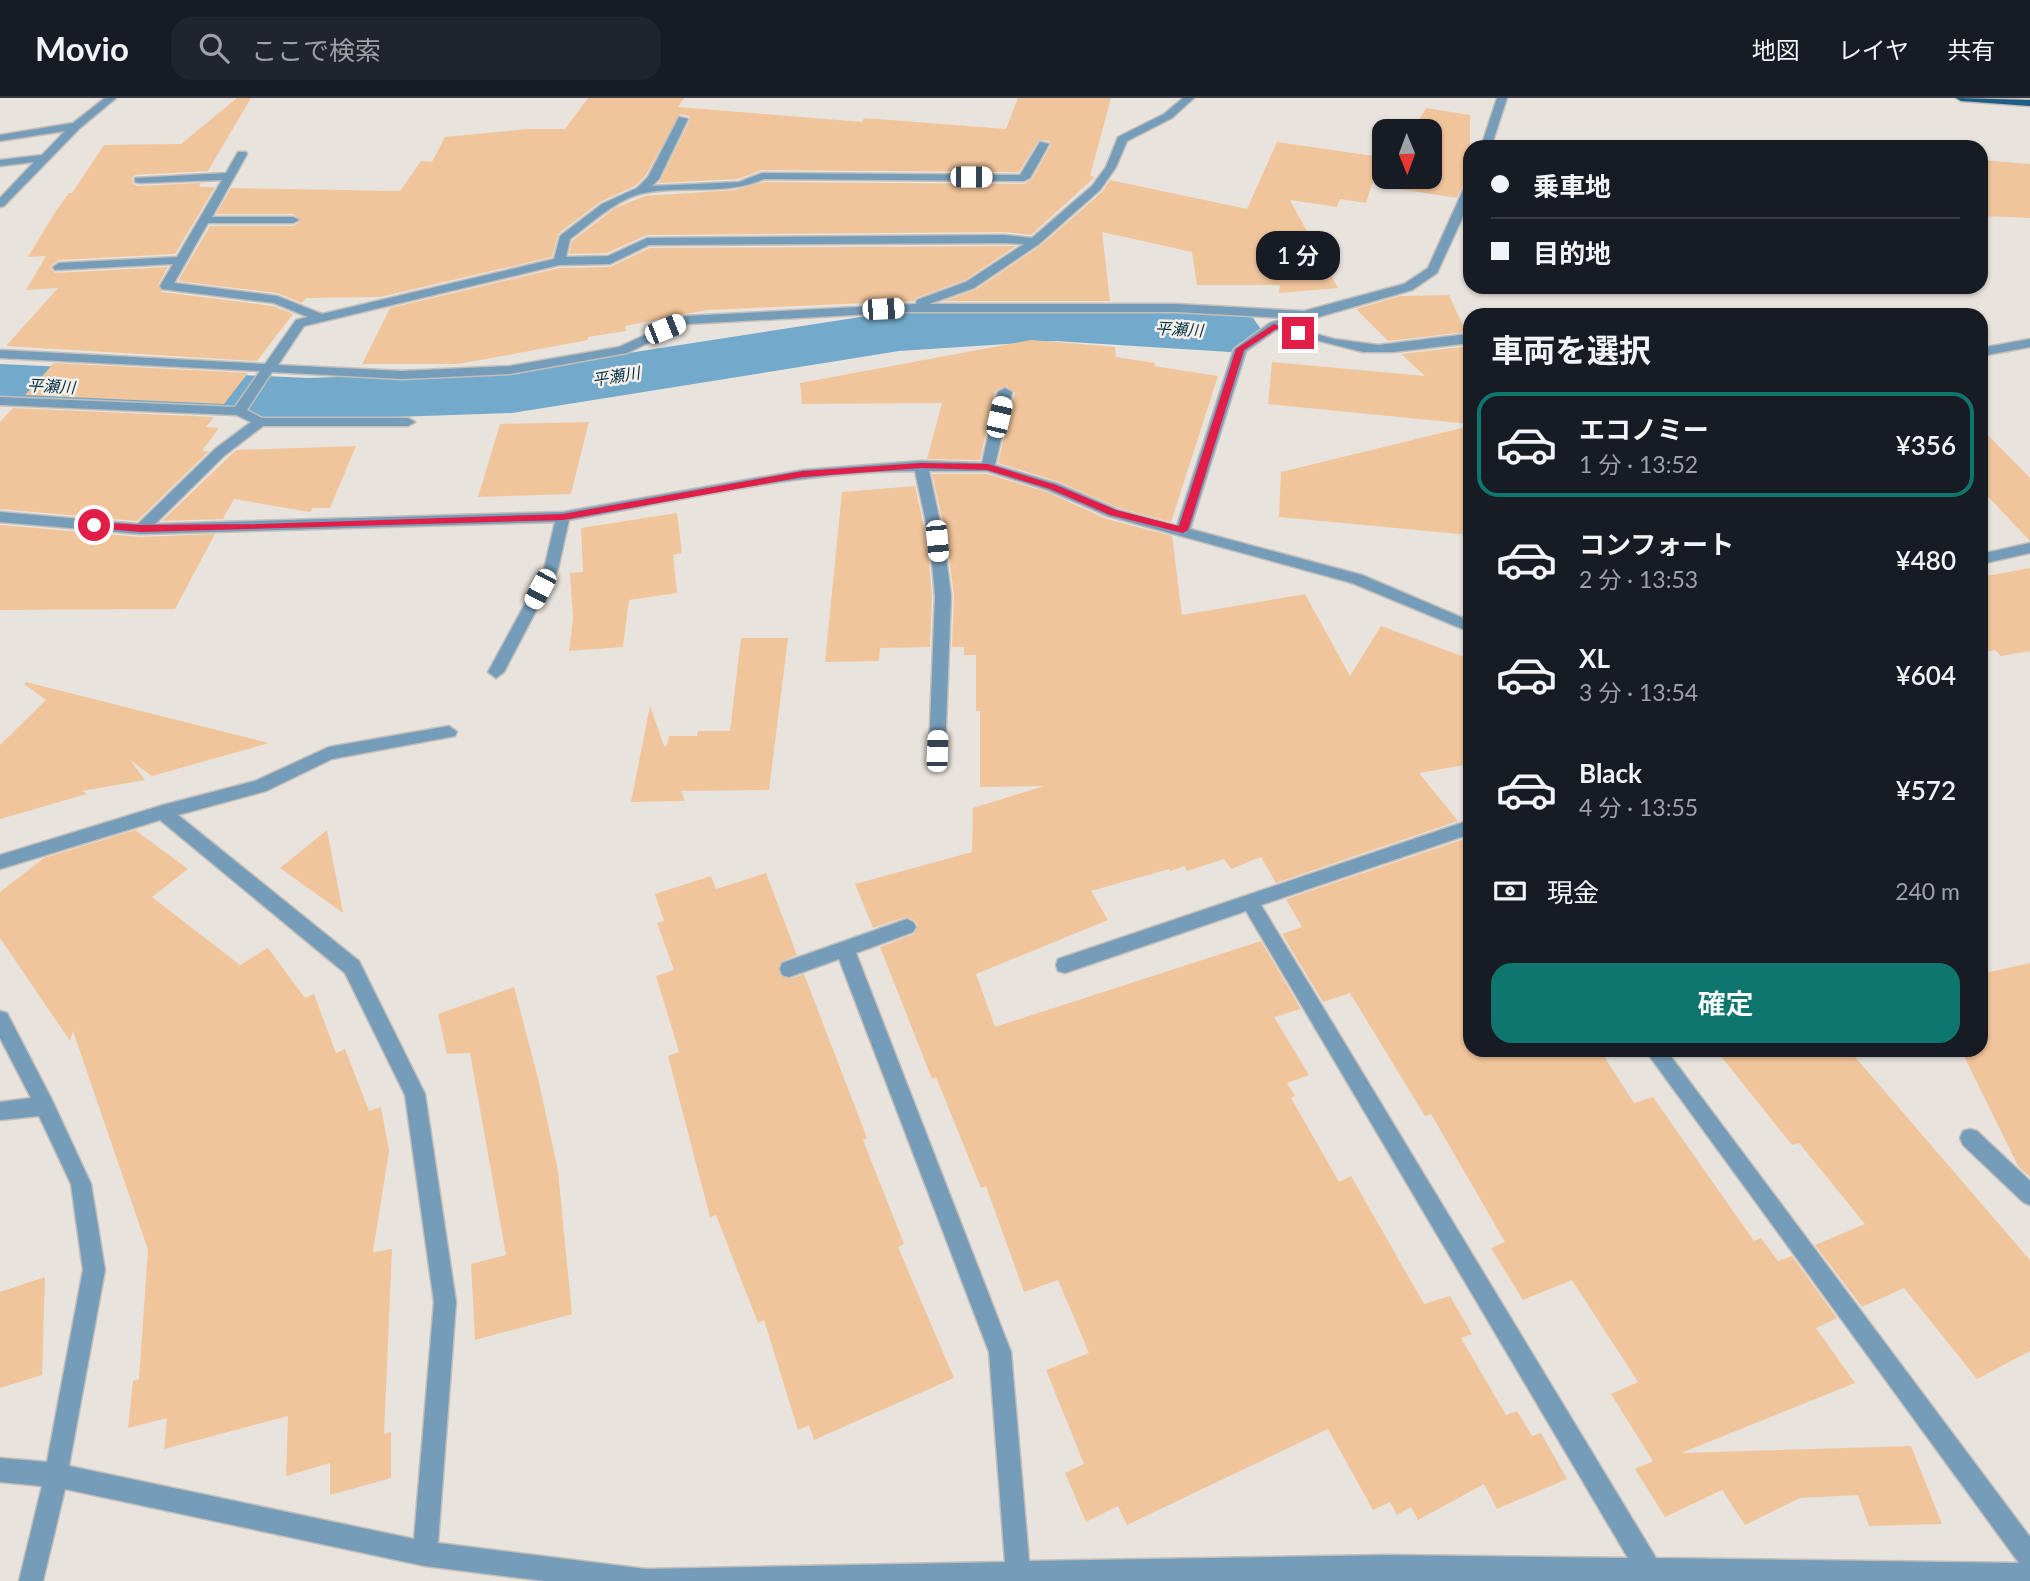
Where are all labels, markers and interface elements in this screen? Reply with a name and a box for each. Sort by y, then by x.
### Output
search box [171,17,661,80]
text: Movio [35,28,129,68]
icon: search [195,29,233,67]
text: ここで検索 [251,34,381,66]
text: 地図 [1752,35,1800,64]
text: レイヤ [1838,35,1909,64]
text: 共有 [1947,35,1995,64]
north arrow [1372,119,1442,189]
map controls [1372,119,1442,189]
car [951,167,993,188]
text: 乗車地 [1533,170,1611,202]
callout: 1 分 [1256,232,1340,280]
text: 目的地 [1533,237,1611,269]
text: 1 分 [1277,241,1319,269]
car [862,297,905,321]
car [642,311,689,347]
route end [1282,317,1314,349]
water label: 平瀬川 [1155,318,1205,339]
text: 車両を選択 [1491,330,1651,369]
water label: 平瀬川 [591,362,643,389]
water label: 平瀬川 [27,375,77,396]
car [985,394,1014,440]
icon: car [1495,413,1558,476]
text: エコノミー [1579,413,1709,445]
text: ¥356 [1896,429,1956,461]
text: 1 分 · 13:52 [1579,450,1698,478]
route start [78,509,110,541]
car [925,519,950,563]
icon: car [1495,528,1558,591]
text: コンフォート [1579,528,1734,560]
text: ¥480 [1896,544,1956,576]
text: 2 分 · 13:53 [1579,565,1698,593]
car [521,566,560,612]
text: XL [1579,642,1610,674]
icon: car [1495,643,1558,706]
text: ¥604 [1896,659,1956,691]
text: 3 分 · 13:54 [1579,678,1698,706]
car [926,730,949,772]
text: Black [1579,757,1642,789]
icon: car [1495,758,1558,821]
text: ¥572 [1896,774,1956,806]
text: 4 分 · 13:55 [1579,793,1698,821]
icon: cash [1491,872,1529,910]
text: 現金 [1547,876,1599,908]
text: 240 m [1895,877,1960,905]
button: 確定 [1491,963,1960,1043]

